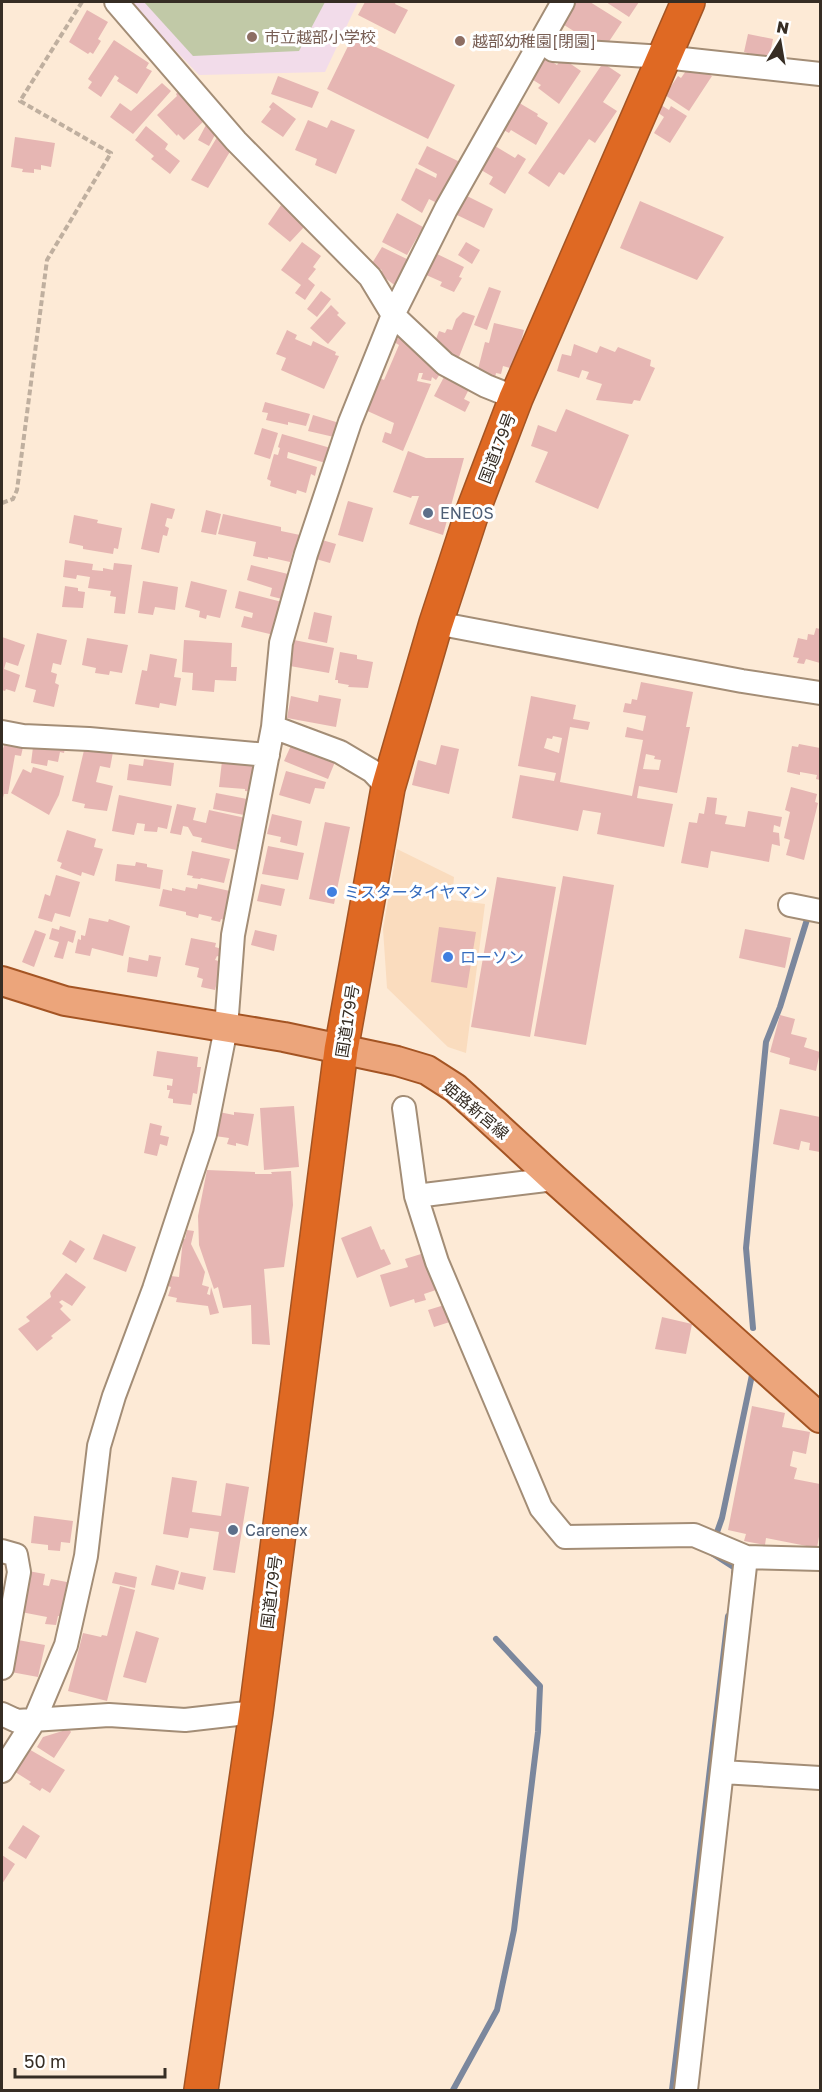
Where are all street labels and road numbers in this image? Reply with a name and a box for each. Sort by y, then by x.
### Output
street label: 国道179号 [474,410,520,486]
street label: 国道179号 [331,983,363,1059]
street label: 姫路新宮線 [439,1077,513,1143]
street label: 国道179号 [257,1554,285,1630]

